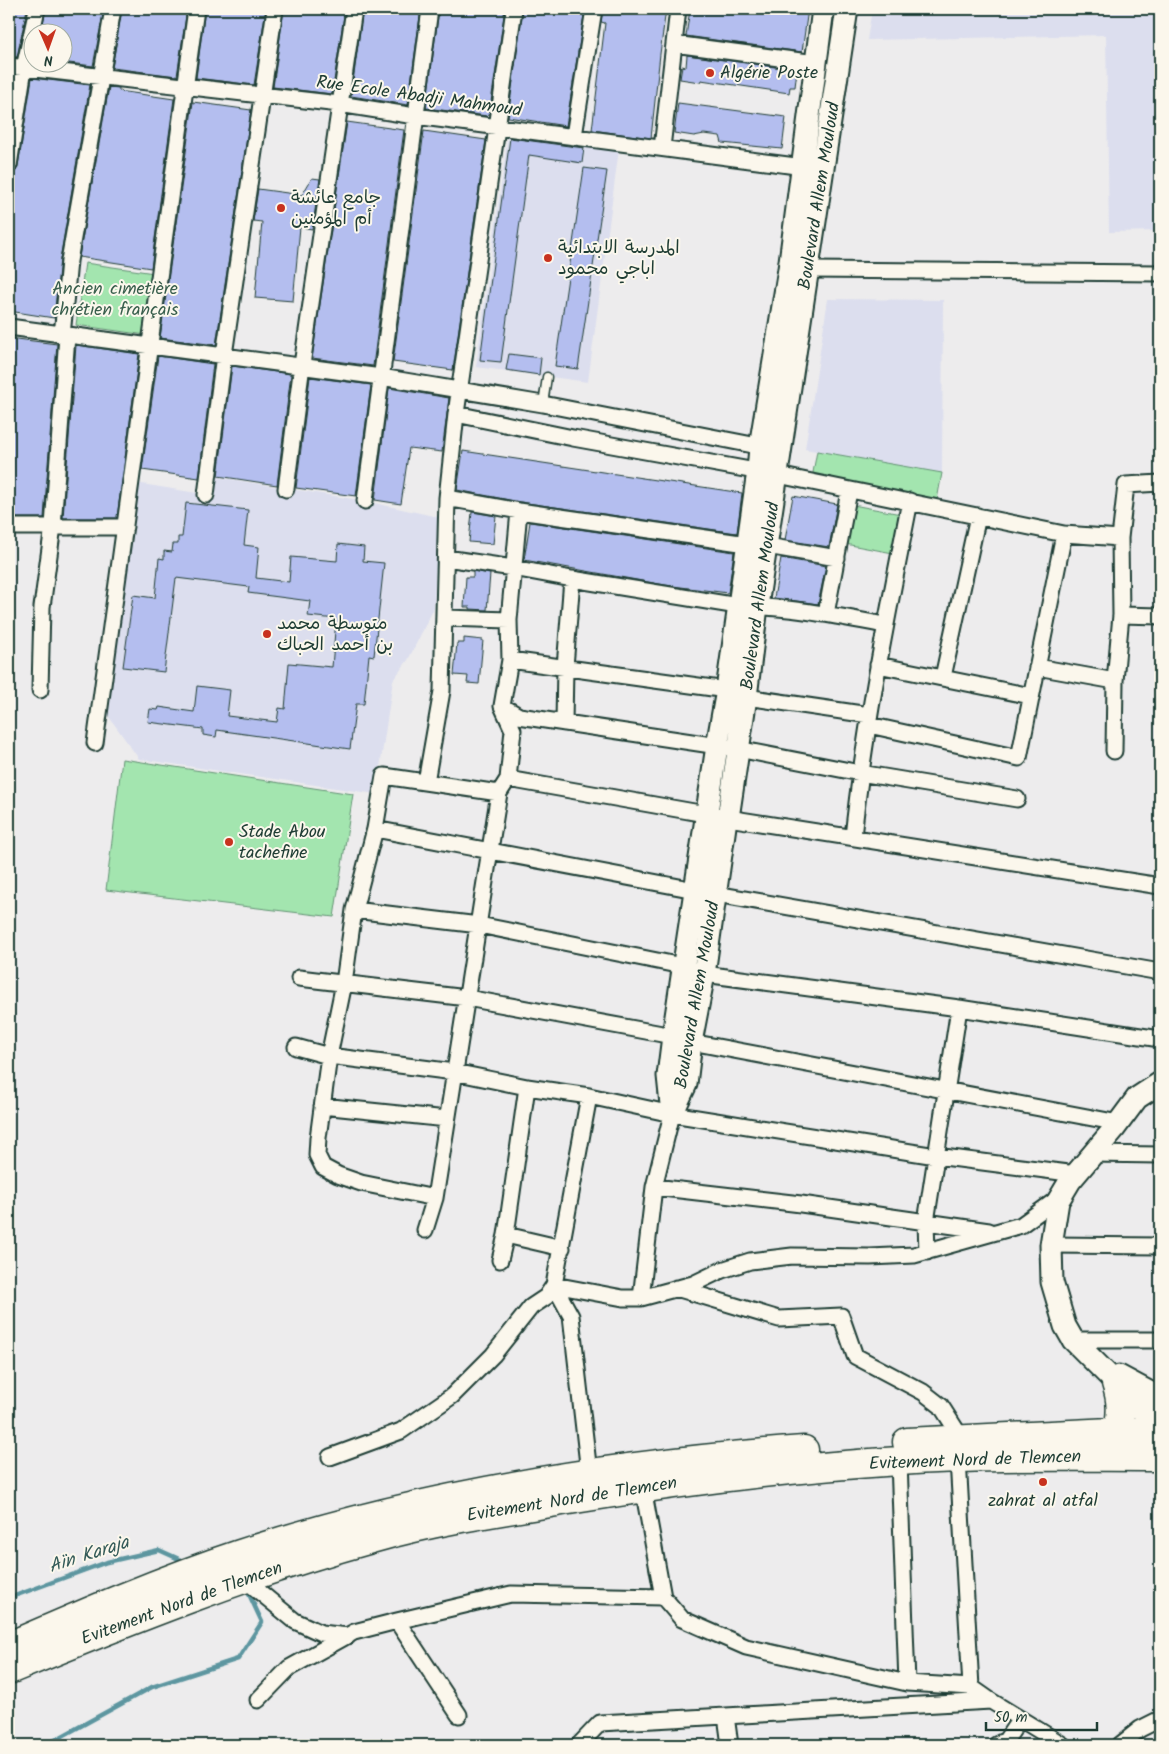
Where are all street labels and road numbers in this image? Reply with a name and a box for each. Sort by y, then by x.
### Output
street label: Rue Ecole Abadji Mahmoud [314,68,525,126]
street label: Boulevard Allem Mouloud [791,99,849,292]
street label: Boulevard Allem Mouloud [733,499,789,692]
street label: Boulevard Allem Mouloud [667,898,729,1091]
street label: Evitement Nord de Tlemcen [868,1443,1082,1479]
street label: Evitement Nord de Tlemcen [465,1469,679,1531]
street label: Evitement Nord de Tlemcen [77,1554,287,1654]

